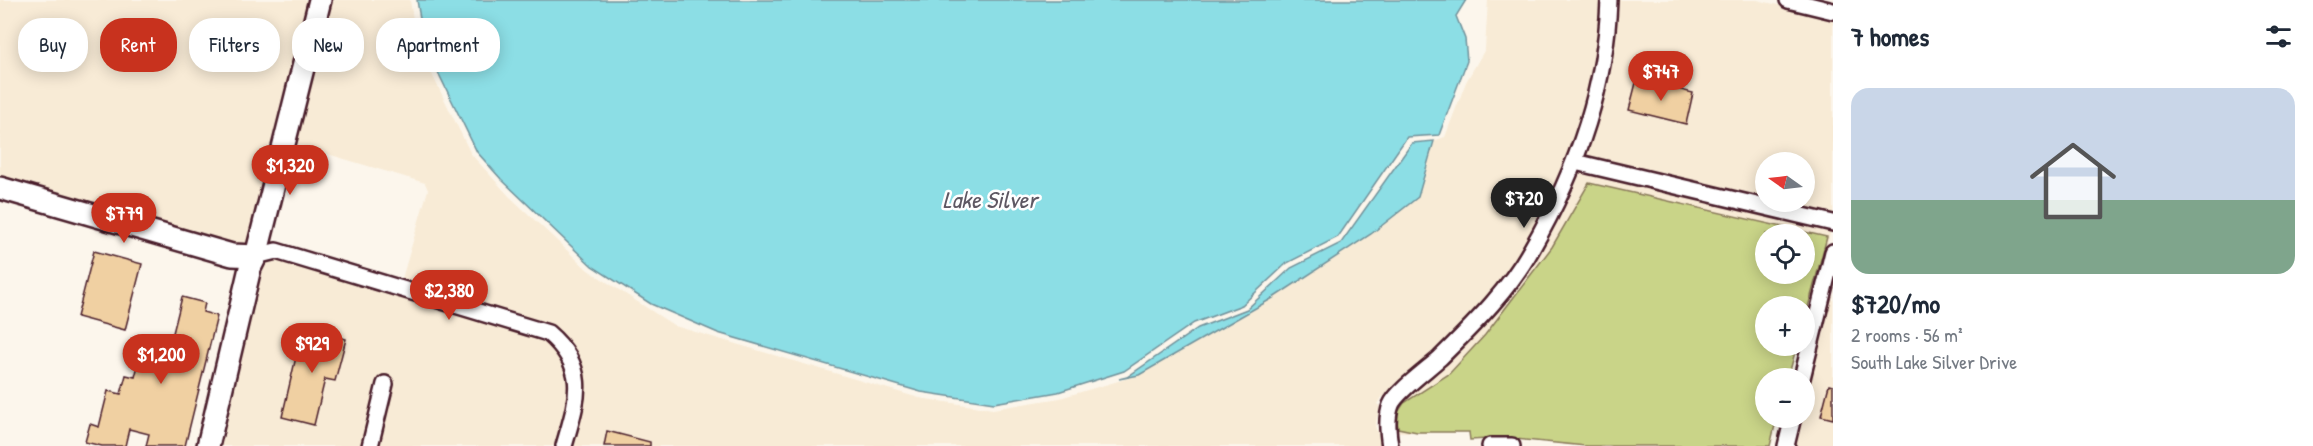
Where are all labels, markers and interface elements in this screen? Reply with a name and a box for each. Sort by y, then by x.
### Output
chip: Buy [18,18,88,72]
chip: Rent [100,18,177,72]
chip: Filters [189,18,280,72]
chip: New [292,18,364,72]
chip: Apartment [376,18,500,72]
text: 7 homes [1851,19,1929,54]
icon: filters [2262,20,2295,53]
pin: $747 [1625,51,1697,102]
text: $747 [1642,57,1680,84]
icon: home [2019,127,2127,235]
pin: $1,320 [241,145,339,196]
text: $1,320 [266,151,314,178]
north arrow [1755,152,1815,212]
map controls [1755,152,1815,428]
pin: $720 [1488,178,1560,229]
water label: Lake Silver [943,183,1040,215]
text: $720 [1505,184,1543,211]
pin: $779 [88,193,160,244]
text: $779 [105,199,143,226]
button: locate [1755,224,1815,284]
pin: $2,380 [400,270,498,321]
text: $2,380 [424,276,474,303]
text: $720/mo [1851,286,1940,321]
button: + [1755,296,1815,356]
text: 2 rooms · 56 m² [1851,321,1963,348]
pin: $929 [276,323,348,374]
text: $929 [295,329,329,356]
pin: $1,200 [112,334,210,385]
text: $1,200 [137,340,185,367]
text: South Lake Silver Drive [1851,348,2017,375]
button: − [1755,368,1815,428]

